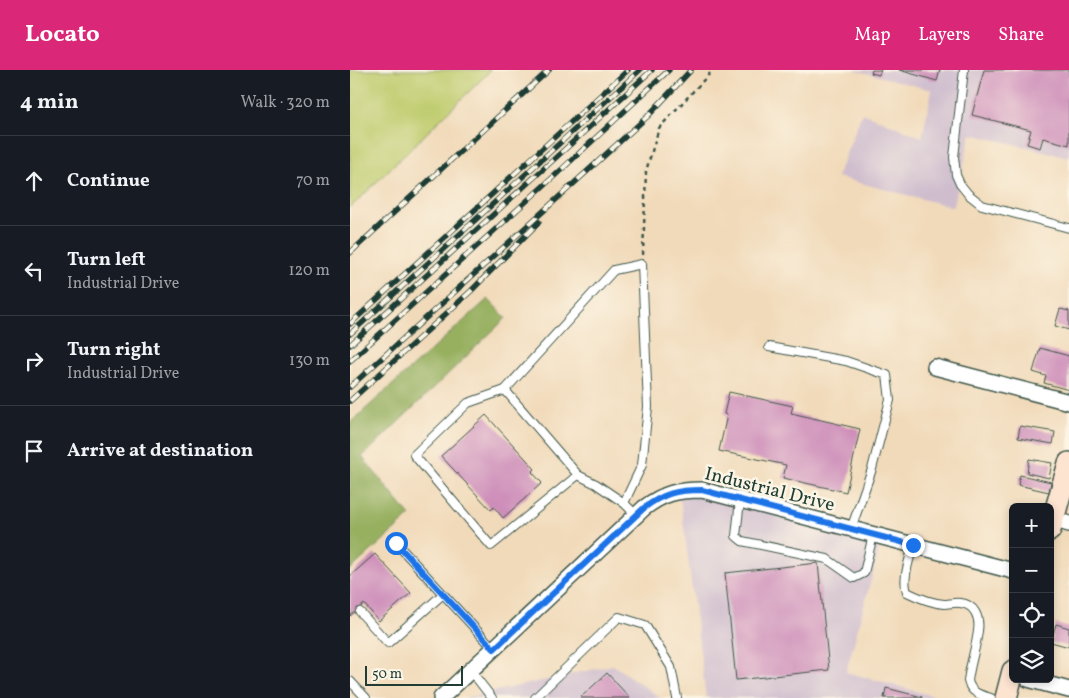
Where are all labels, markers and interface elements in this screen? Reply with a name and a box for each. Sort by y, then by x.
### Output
text: Locato [25,18,100,52]
text: Map [854,23,890,48]
text: Layers [918,23,970,48]
text: Share [998,23,1044,48]
text: 4 min [20,88,79,117]
text: Walk · 320 m [240,92,330,114]
icon: ahead [20,167,48,195]
text: Continue [67,168,150,194]
text: 70 m [296,170,330,192]
text: Turn left [67,247,146,273]
icon: left [20,257,48,285]
text: 120 m [288,260,330,282]
text: Industrial Drive [67,273,179,295]
text: Turn right [67,337,160,363]
icon: right [20,347,48,375]
text: 130 m [289,350,330,372]
text: Industrial Drive [67,363,179,385]
icon: arrive [20,437,48,465]
text: Arrive at destination [67,438,253,464]
street label: Industrial Drive [702,461,837,519]
map controls [1009,503,1054,683]
button: + [1009,503,1054,548]
route start [385,532,408,555]
route end [902,534,925,557]
button: − [1009,548,1054,593]
button: locate [1009,593,1054,638]
button: layers [1009,638,1054,683]
scale bar [365,663,462,686]
text: 50 m [372,665,402,684]

